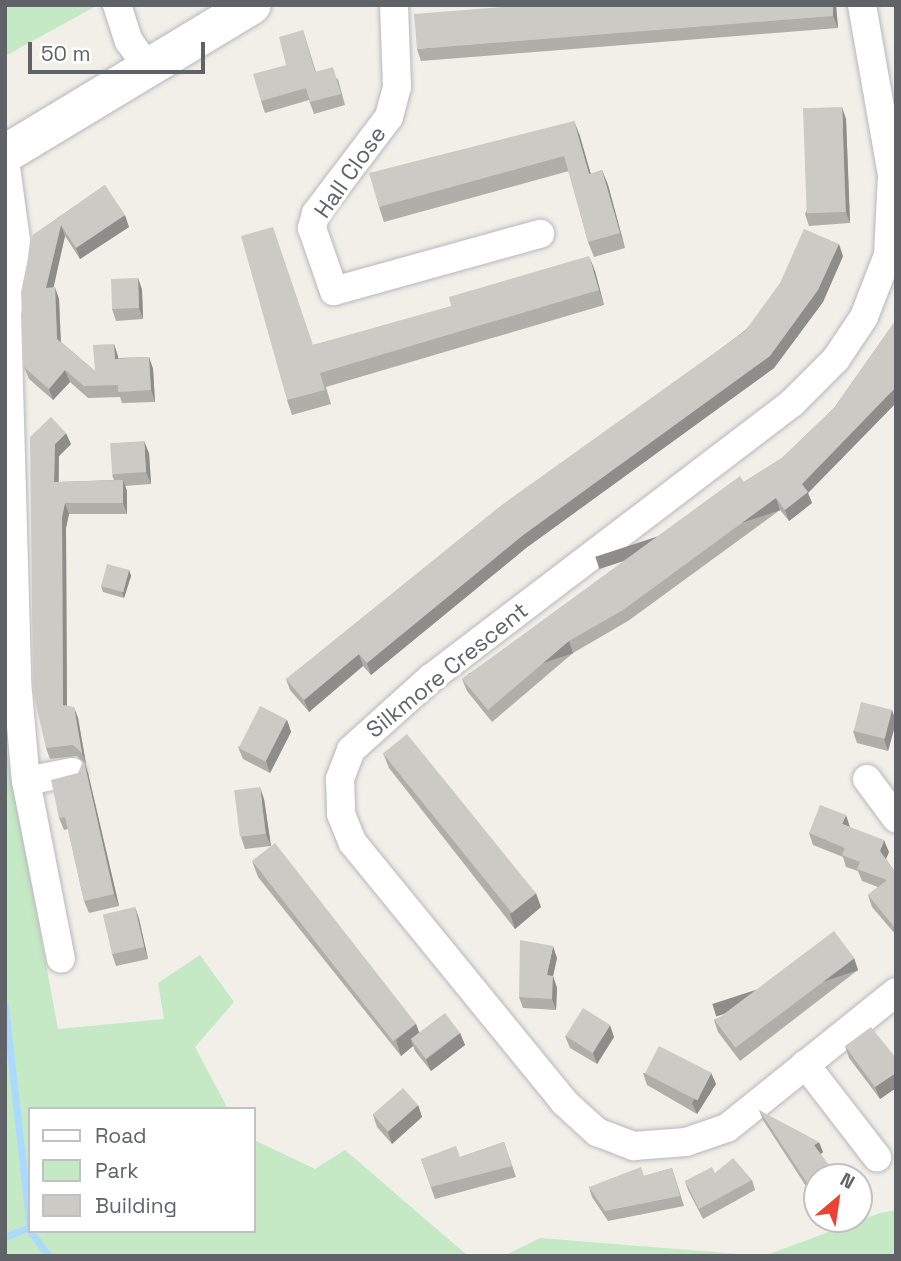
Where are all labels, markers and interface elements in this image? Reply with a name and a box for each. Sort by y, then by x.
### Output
scale bar [32,28,208,72]
text: 50 m [41,40,91,67]
street label: Hall Close [308,121,392,223]
street label: Silkmore Crescent [361,596,533,744]
legend [28,1107,256,1233]
text: Road [95,1122,147,1149]
text: Park [95,1157,139,1184]
north arrow [803,1163,873,1233]
text: N [836,1167,859,1195]
text: Building [95,1192,177,1219]

